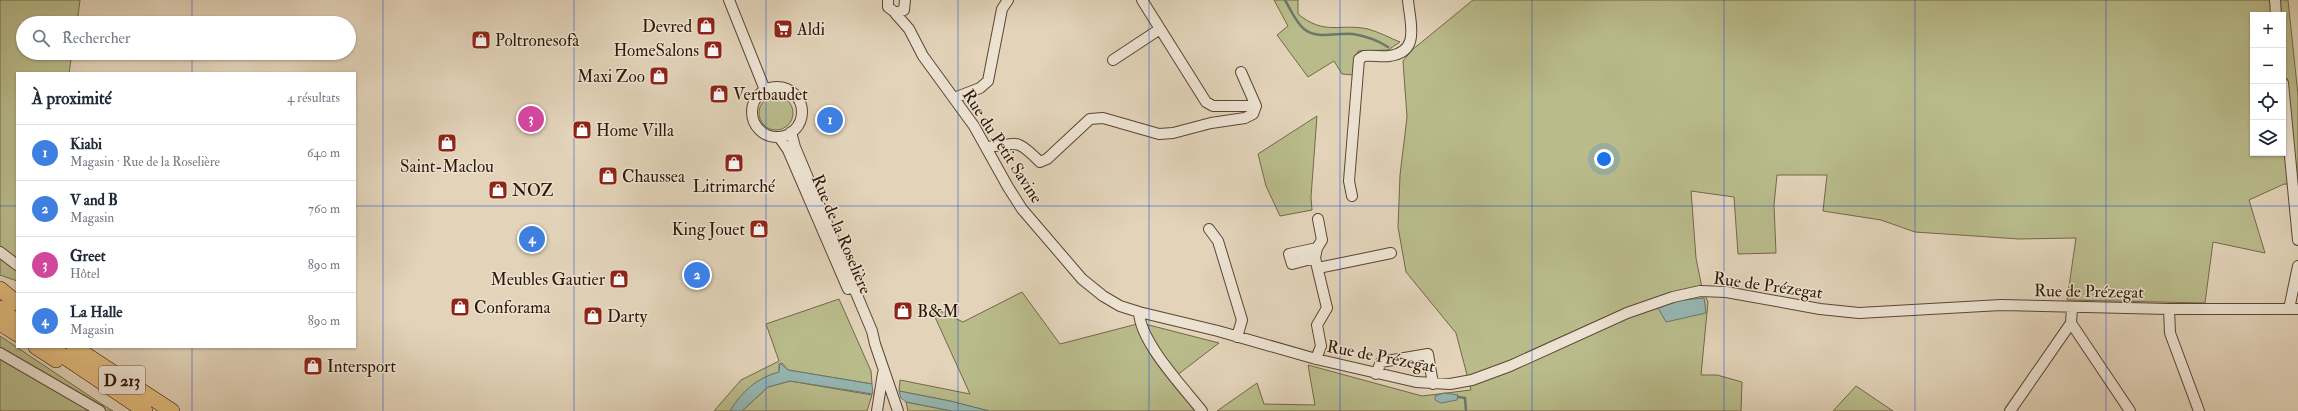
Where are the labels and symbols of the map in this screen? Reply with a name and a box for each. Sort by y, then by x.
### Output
shop icon: Devred [695,15,717,37]
place label: Devred [642,16,693,37]
supermarket icon: Aldi [772,18,794,40]
place label: Aldi [796,19,825,40]
shop icon: Poltronesofà [470,29,492,51]
place label: Poltronesofà [495,30,580,51]
shop icon: HomeSalons [702,39,724,61]
place label: HomeSalons [613,40,699,61]
shop icon: Maxi Zoo [648,65,670,87]
place label: Maxi Zoo [577,66,645,87]
shop icon: Vertbaudet [708,83,730,105]
place label: Vertbaudet [733,84,808,105]
street label: Rue du Petit Savine [958,85,1047,207]
pin: 3 [518,104,544,134]
pin: 1 [817,105,843,135]
shop icon: Home Villa [571,119,593,141]
place label: Home Villa [596,120,675,141]
shop icon: Saint-Maclou [436,132,458,154]
your location [1594,149,1614,169]
shop icon: Litrimarché [723,152,745,174]
place label: Saint-Maclou [400,156,494,177]
shop icon: Chaussea [597,165,619,187]
place label: Chaussea [622,166,686,187]
street label: Rue de la Roselière [807,171,876,297]
place label: Litrimarché [693,176,776,197]
shop icon: NOZ [487,179,509,201]
place label: NOZ [512,180,554,201]
shop icon: King Jouet [748,218,770,240]
place label: King Jouet [672,219,745,241]
pin: 4 [519,224,545,254]
pin: 2 [684,260,710,290]
street label: Rue de Prézegat [1712,267,1824,304]
shop icon: Meubles Gautier [608,268,630,290]
place label: Meubles Gautier [491,269,606,290]
street label: Rue de Prézegat [2034,280,2145,303]
shop icon: Conforama [449,296,471,318]
place label: Conforama [474,297,552,318]
shop icon: B&M [892,300,914,322]
place label: B&M [917,301,959,322]
shop icon: Darty [582,305,604,327]
place label: Darty [607,306,648,328]
street label: Rue de Prézegat [1325,336,1437,377]
shop icon: Intersport [302,355,324,377]
place label: Intersport [327,356,396,378]
road number: D 213 [99,366,145,394]

